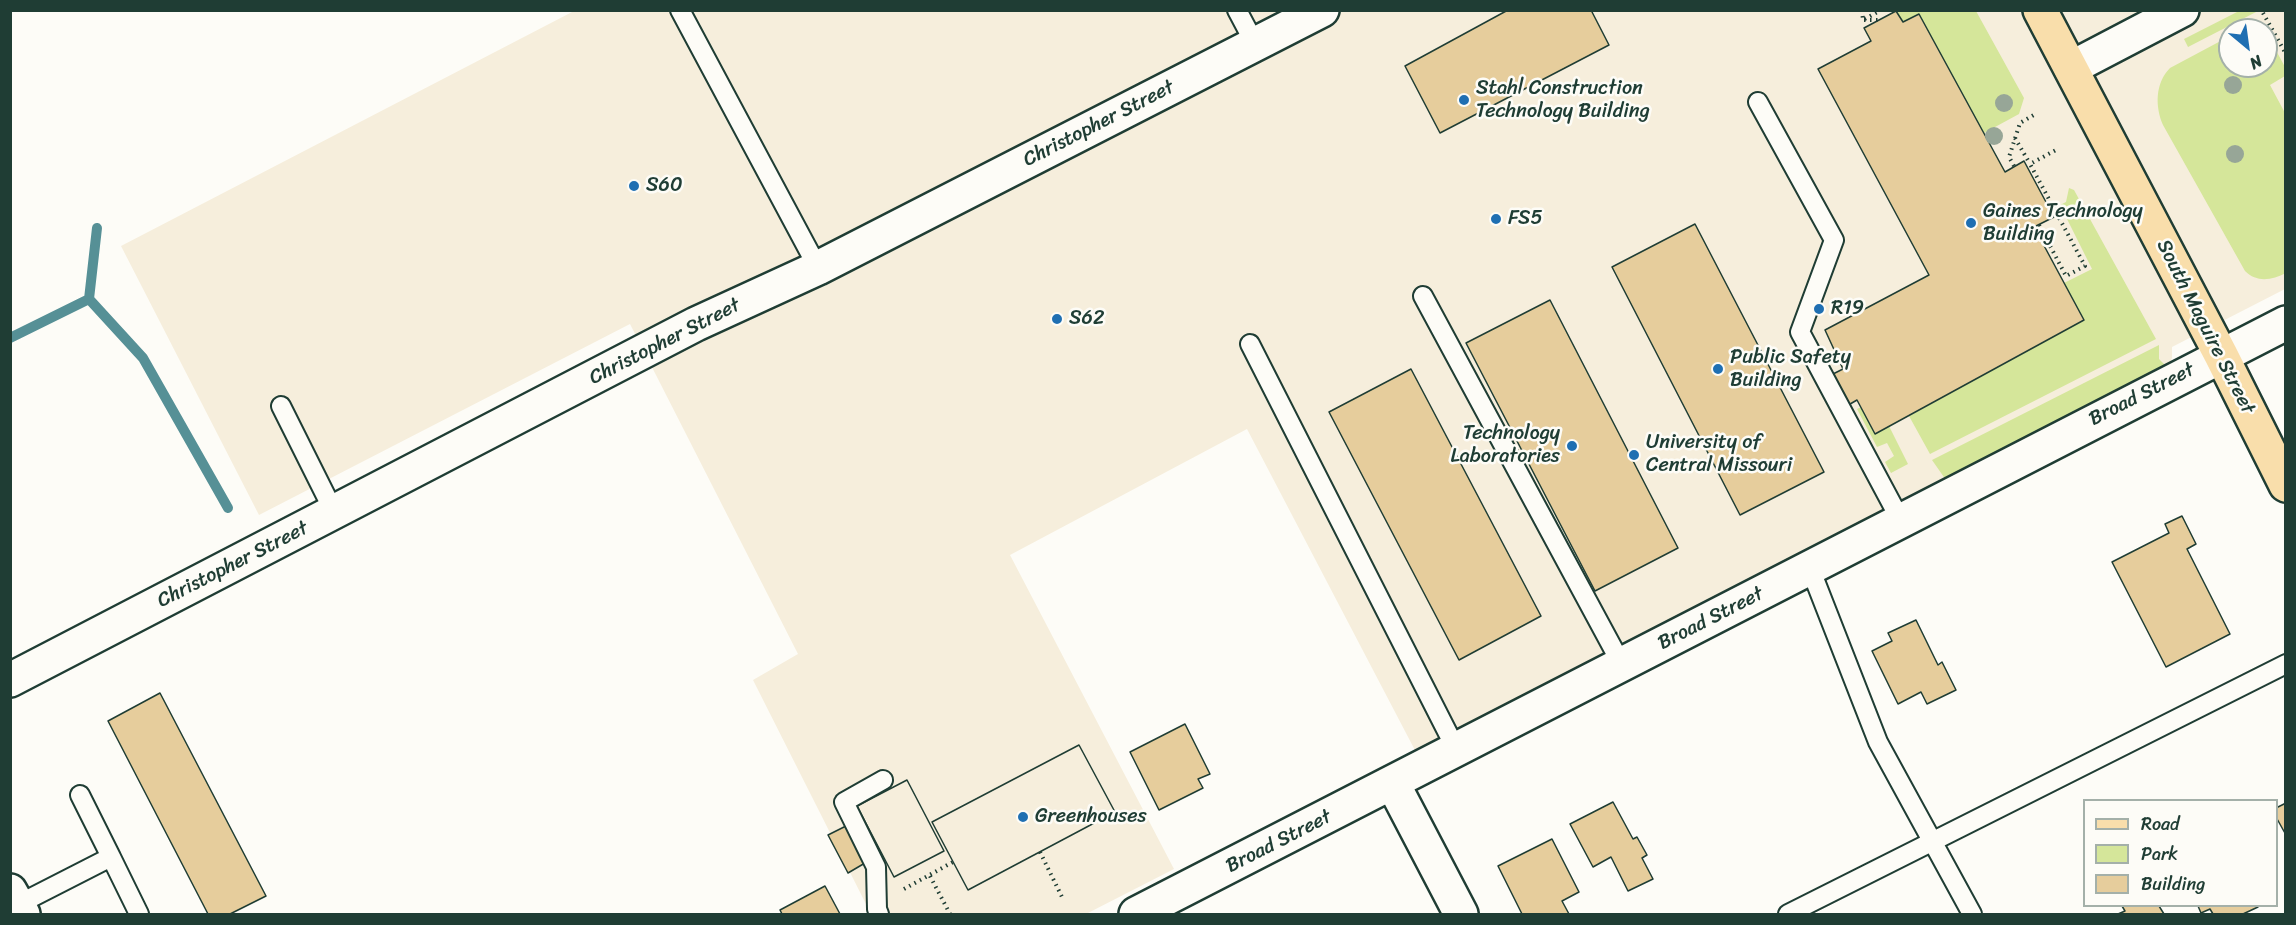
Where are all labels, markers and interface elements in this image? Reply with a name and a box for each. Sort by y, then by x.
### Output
north arrow [2218,18,2278,78]
text: N [2244,47,2268,78]
street label: Christopher Street [1020,76,1178,172]
place label: Stahl Construction Technology Building [1476,77,1650,124]
marker: Stahl Construction Technology Building [1457,93,1471,107]
place label: S60 [646,174,683,198]
marker: S60 [627,179,641,193]
place label: Gaines Technology Building [1983,200,2143,247]
place label: FS5 [1508,207,1543,231]
marker: FS5 [1489,212,1503,226]
marker: Gaines Technology Building [1964,216,1978,230]
street label: South Maguire Street [2151,236,2259,418]
street label: Christopher Street [586,294,744,390]
place label: R19 [1831,297,1864,321]
marker: R19 [1812,302,1826,316]
place label: S62 [1069,307,1104,331]
marker: S62 [1050,312,1064,326]
place label: Public Safety Building [1730,346,1851,393]
street label: Broad Street [2085,358,2199,432]
marker: Public Safety Building [1711,362,1725,376]
place label: Technology Laboratories [1451,422,1560,469]
place label: University of Central Missouri [1646,431,1792,478]
marker: Technology Laboratories [1565,439,1579,453]
marker: University of Central Missouri [1627,448,1641,462]
street label: Christopher Street [154,517,312,613]
street label: Broad Street [1654,582,1768,656]
legend [2083,799,2278,907]
place label: Greenhouses [1035,805,1147,829]
street label: Broad Street [1222,805,1336,879]
text: Road [2141,808,2180,840]
marker: Greenhouses [1016,810,1030,824]
text: Park [2141,838,2178,870]
text: Building [2141,868,2205,900]

